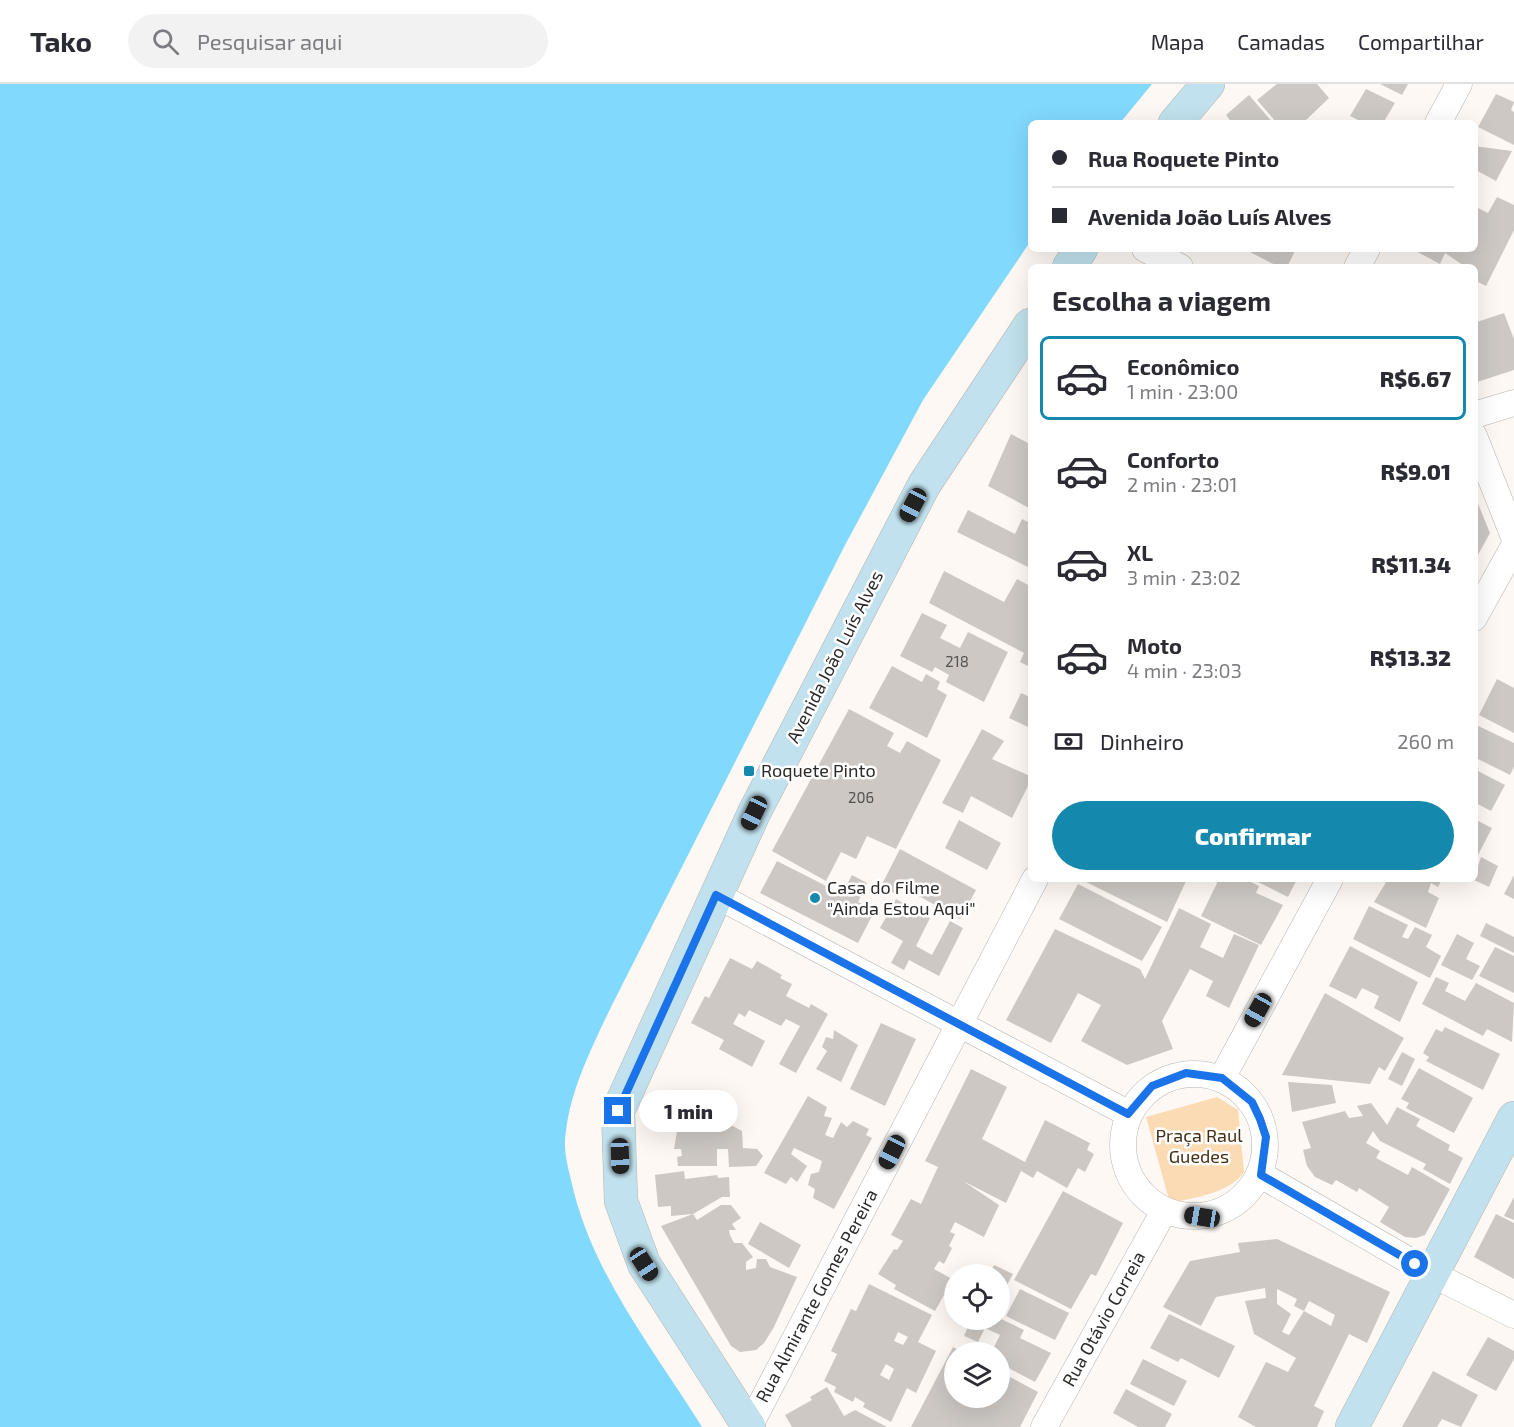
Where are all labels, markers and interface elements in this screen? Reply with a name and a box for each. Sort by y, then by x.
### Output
search box [128,14,548,68]
text: Tako [30,24,92,58]
icon: search [149,25,182,58]
text: Pesquisar aqui [197,28,343,54]
text: Mapa [1151,29,1204,54]
text: Camadas [1237,29,1325,54]
text: Compartilhar [1358,29,1484,54]
text: Rua Roquete Pinto [1088,145,1279,171]
text: Avenida João Luís Alves [1088,203,1332,229]
text: Escolha a viagem [1052,284,1271,316]
icon: car [1055,351,1109,405]
text: Econômico [1127,353,1239,379]
text: R$6.67 [1380,365,1451,391]
text: 1 min · 23:00 [1127,379,1238,403]
icon: car [1055,444,1109,498]
text: Conforto [1127,446,1219,472]
text: R$9.01 [1381,458,1451,484]
text: 2 min · 23:01 [1127,472,1238,496]
car [897,485,929,525]
icon: car [1055,537,1109,591]
text: XL [1127,539,1153,565]
text: R$11.34 [1371,551,1451,577]
text: 3 min · 23:02 [1127,565,1241,589]
street label: Avenida João Luís Alves [781,567,887,746]
icon: car [1055,630,1109,684]
text: Moto [1127,632,1182,658]
text: R$13.32 [1370,644,1451,670]
house number: 218 [945,652,969,670]
text: 4 min · 23:03 [1127,658,1242,682]
icon: cash [1052,725,1085,758]
text: Dinheiro [1100,728,1184,754]
text: 260 m [1397,729,1454,753]
place label: Roquete Pinto [761,759,876,781]
marker: Roquete Pinto [742,764,756,778]
house number: 206 [848,788,874,806]
car [738,793,770,833]
button: Confirmar [1052,801,1454,870]
place label: Casa do Filme "Ainda Estou Aqui" [827,876,976,919]
marker: Casa do Filme "Ainda Estou Aqui" [808,891,822,905]
car [1241,990,1275,1030]
callout: 1 min [639,1090,738,1132]
route end [604,1097,631,1124]
text: 1 min [664,1099,713,1123]
park label: Praça Raul Guedes [1155,1124,1243,1167]
car [876,1132,908,1172]
car [610,1138,630,1174]
street label: Rua Almirante Gomes Pereira [750,1185,882,1406]
car [1183,1205,1221,1229]
car [627,1244,661,1284]
street label: Rua Otávio Correia [1057,1247,1149,1390]
route start [1401,1250,1428,1277]
map controls [944,1264,1010,1408]
button: locate [944,1264,1010,1330]
button: layers [944,1342,1010,1408]

